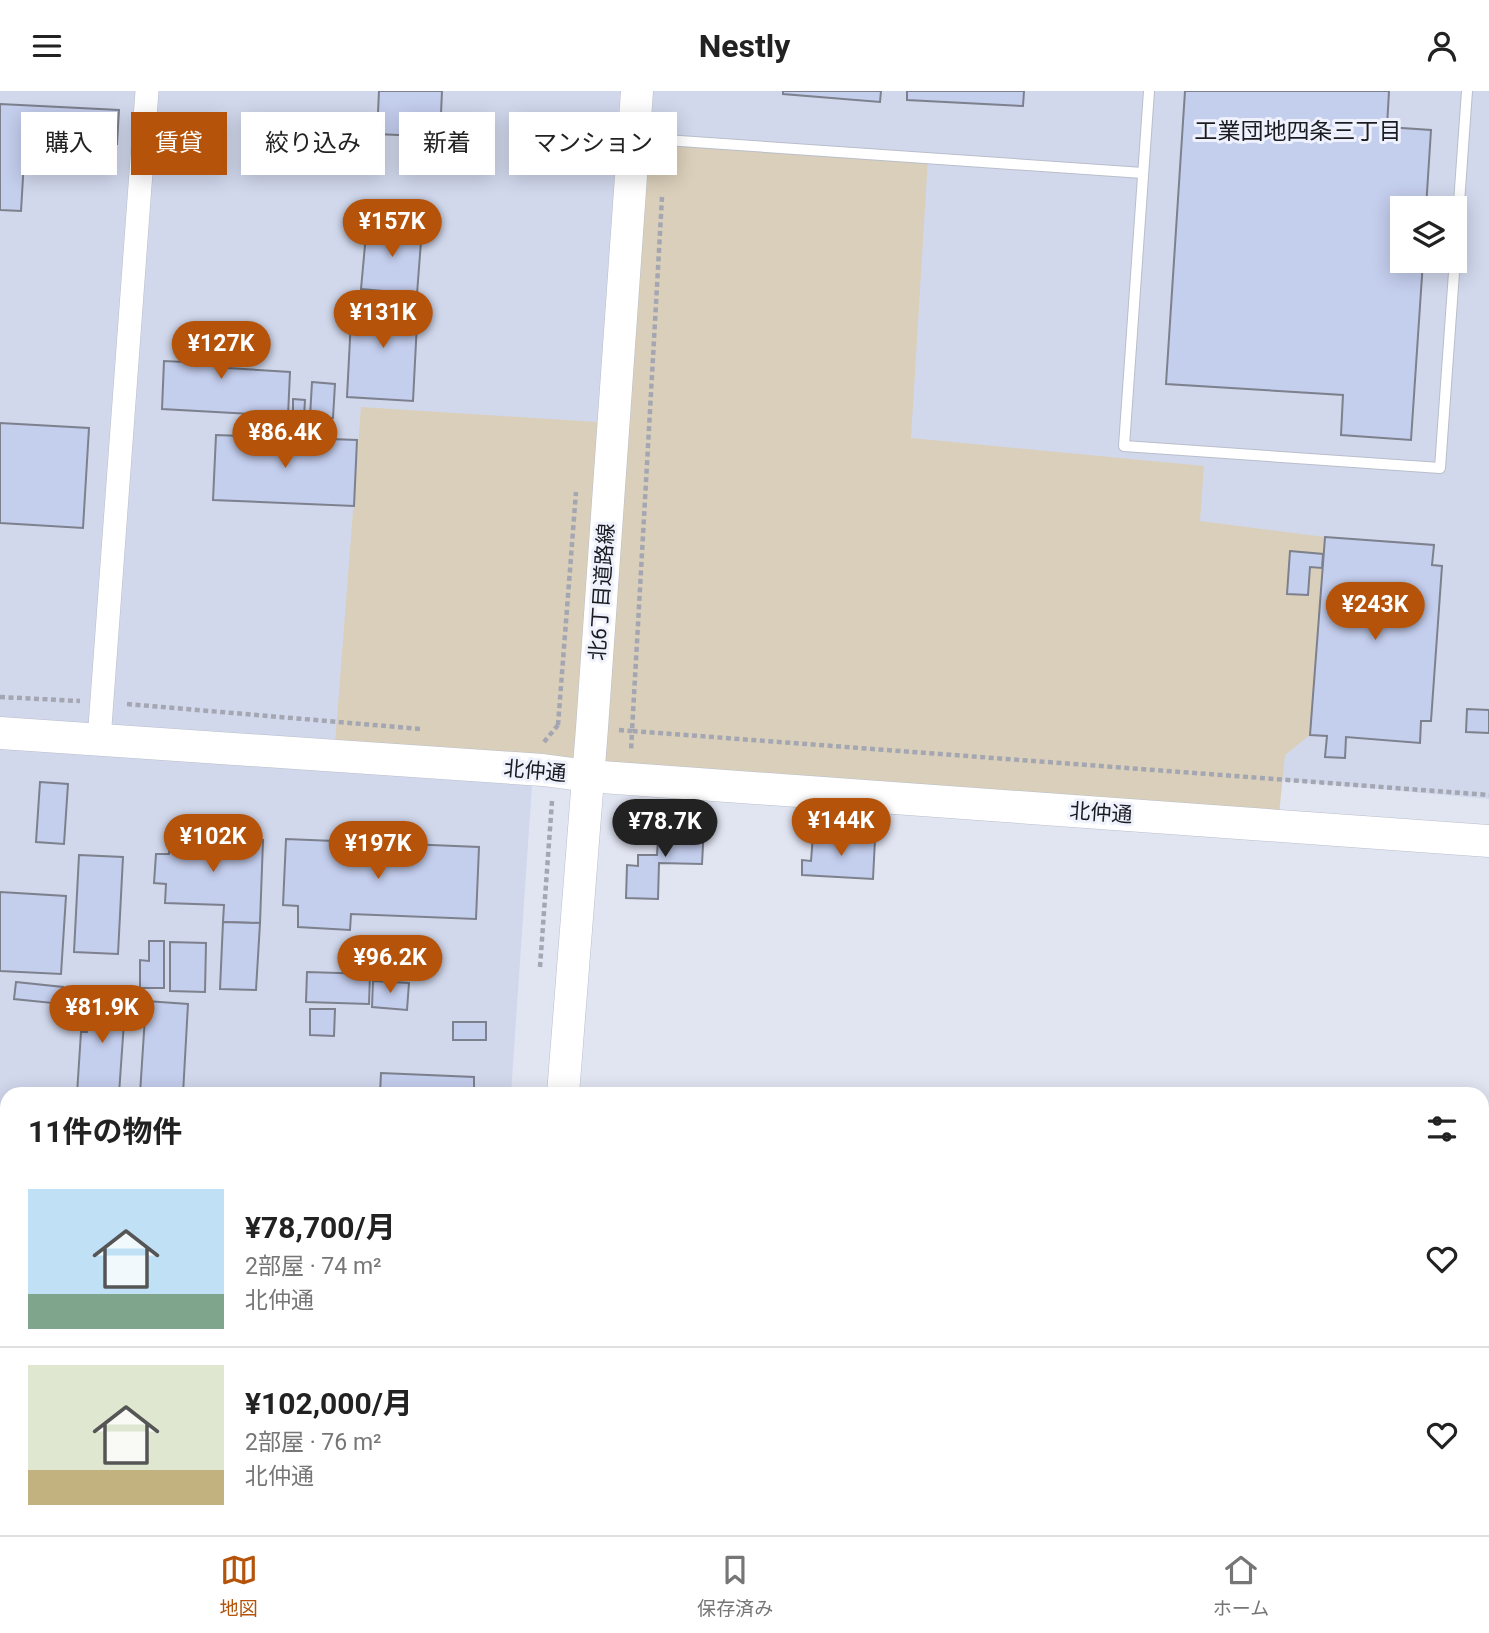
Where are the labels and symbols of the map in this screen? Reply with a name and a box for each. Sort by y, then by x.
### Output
district label: 工業団地四条三丁目 [1195,118,1402,145]
pin: ¥157K [343,199,441,259]
pin: ¥131K [334,291,432,350]
pin: ¥127K [172,321,270,381]
pin: ¥86.4K [228,411,342,470]
street label: 北6丁目道路線 [585,522,619,662]
pin: ¥243K [1326,582,1424,642]
street label: 北仲通 [503,756,567,786]
pin: ¥78.7K [608,799,722,859]
pin: ¥144K [792,799,890,858]
street label: 北仲通 [1069,799,1133,827]
pin: ¥102K [164,815,262,874]
pin: ¥197K [329,821,427,881]
pin: ¥96.2K [333,935,447,995]
pin: ¥81.9K [45,985,159,1045]

